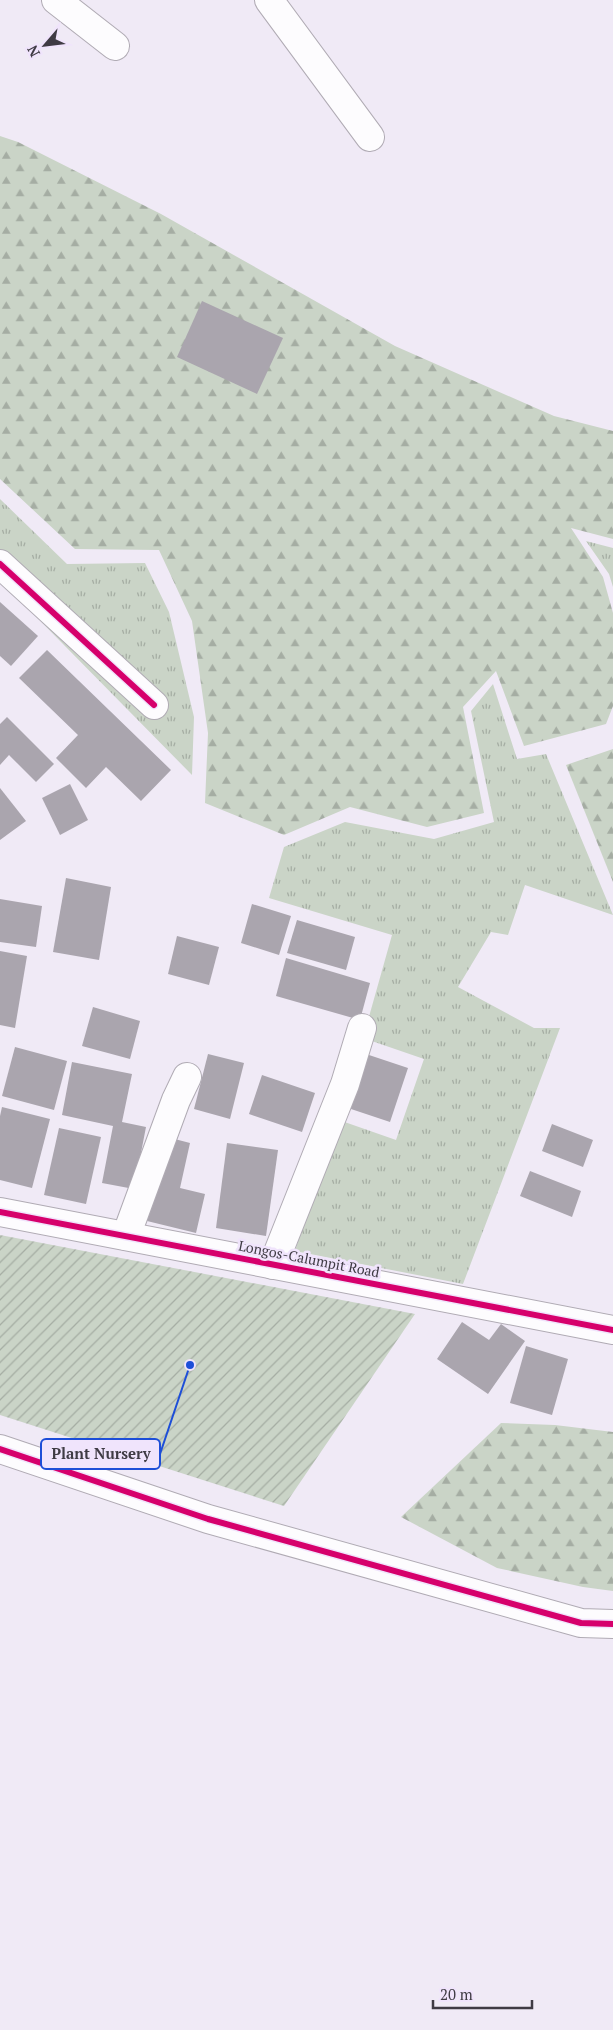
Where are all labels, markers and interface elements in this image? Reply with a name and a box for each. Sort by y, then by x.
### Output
north arrow [20,20,70,70]
text: N [22,42,44,60]
street label: Longos-Calumpit Road [237,1236,381,1282]
callout: Plant Nursery [41,1439,160,1469]
text: Plant Nursery [51,1443,152,1463]
scale bar [433,1978,532,2010]
text: 20 m [440,1984,473,2004]

